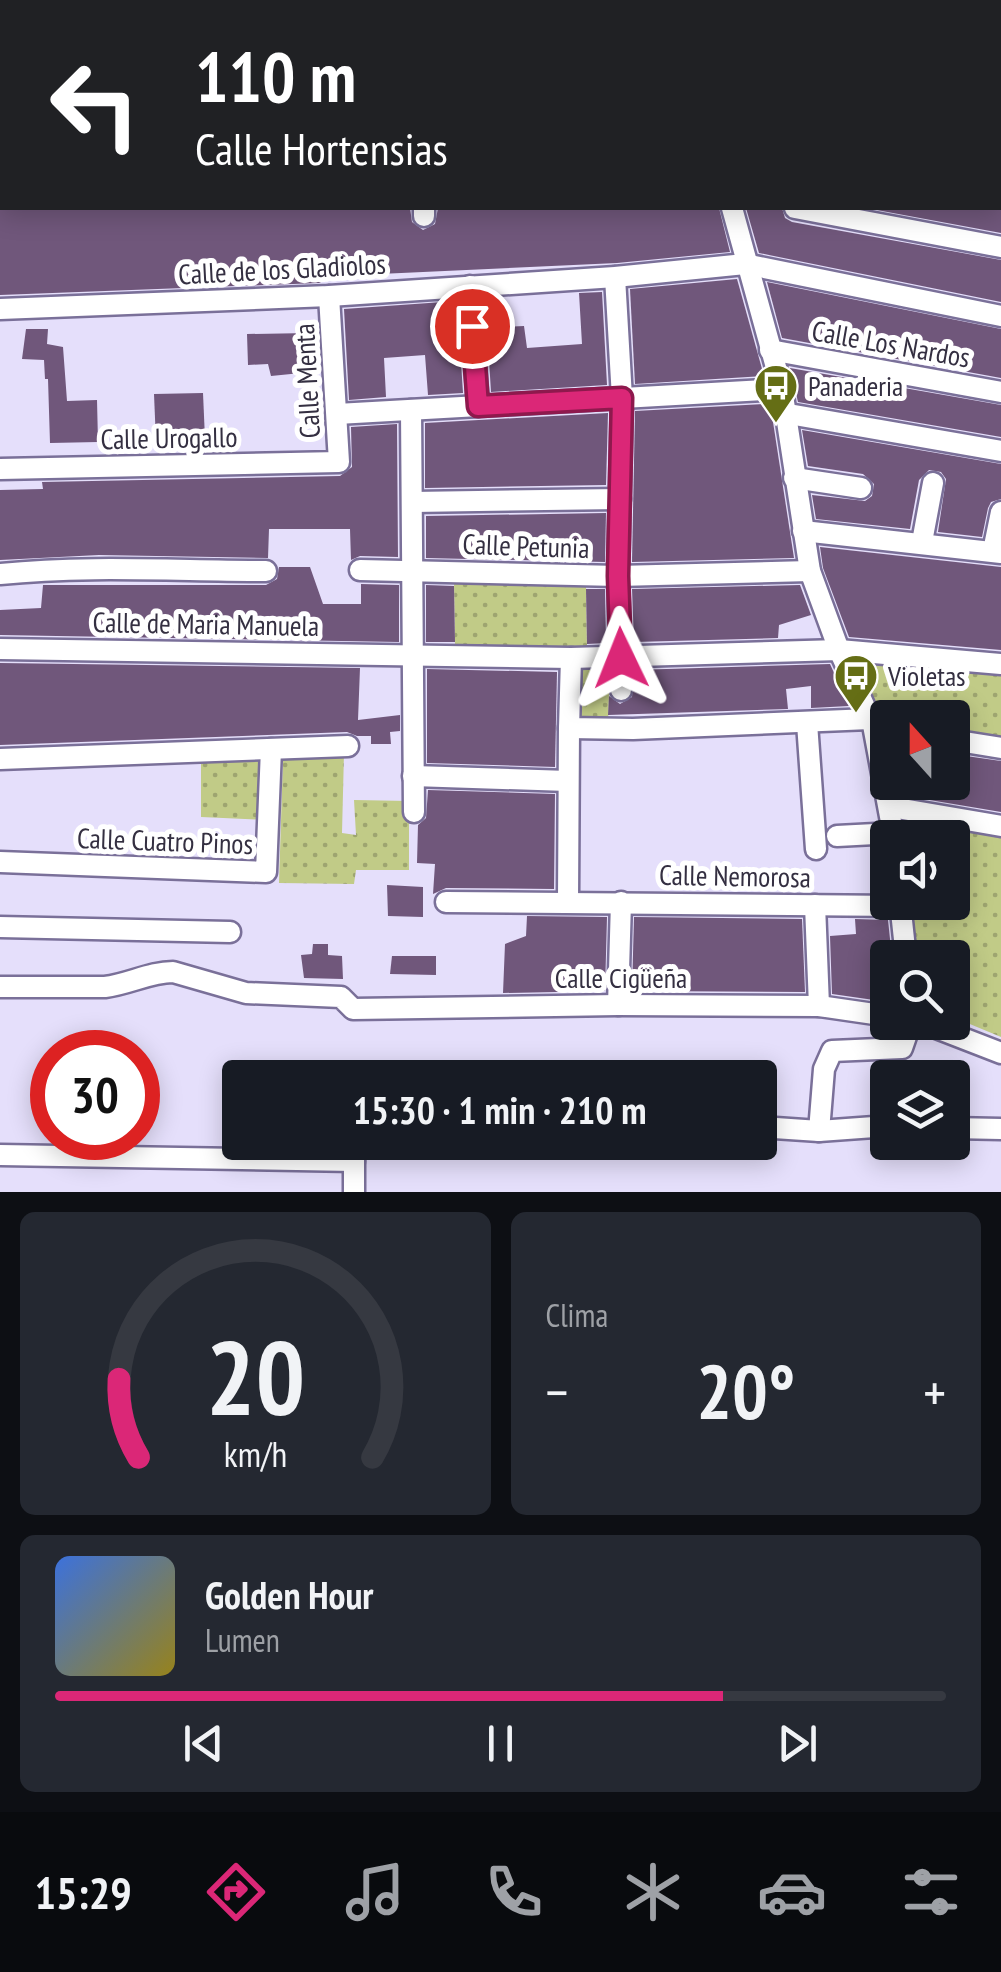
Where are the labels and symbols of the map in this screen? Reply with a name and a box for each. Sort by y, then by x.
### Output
street label: Calle de los Gladiolos [177,245,387,292]
pin [430,284,515,369]
street label: Calle Los Nardos [809,311,973,376]
street label: Calle Menta [285,323,328,439]
bus stop icon: Panaderia [753,363,799,424]
place label: Panaderia [808,367,903,404]
street label: Calle Urogallo [100,418,238,457]
street label: Calle Petunia [462,525,590,566]
street label: Calle de Maria Manuela [92,603,320,644]
position arrow [569,606,673,710]
bus stop icon: Violetas [833,653,879,714]
place label: Violetas [887,657,966,694]
north arrow [870,700,970,800]
street label: Calle Cuatro Pinos [76,819,254,862]
street label: Calle Nemorosa [659,856,811,895]
street label: Calle Cigüeña [555,959,687,996]
speed limit sign: 30 [30,1030,160,1160]

